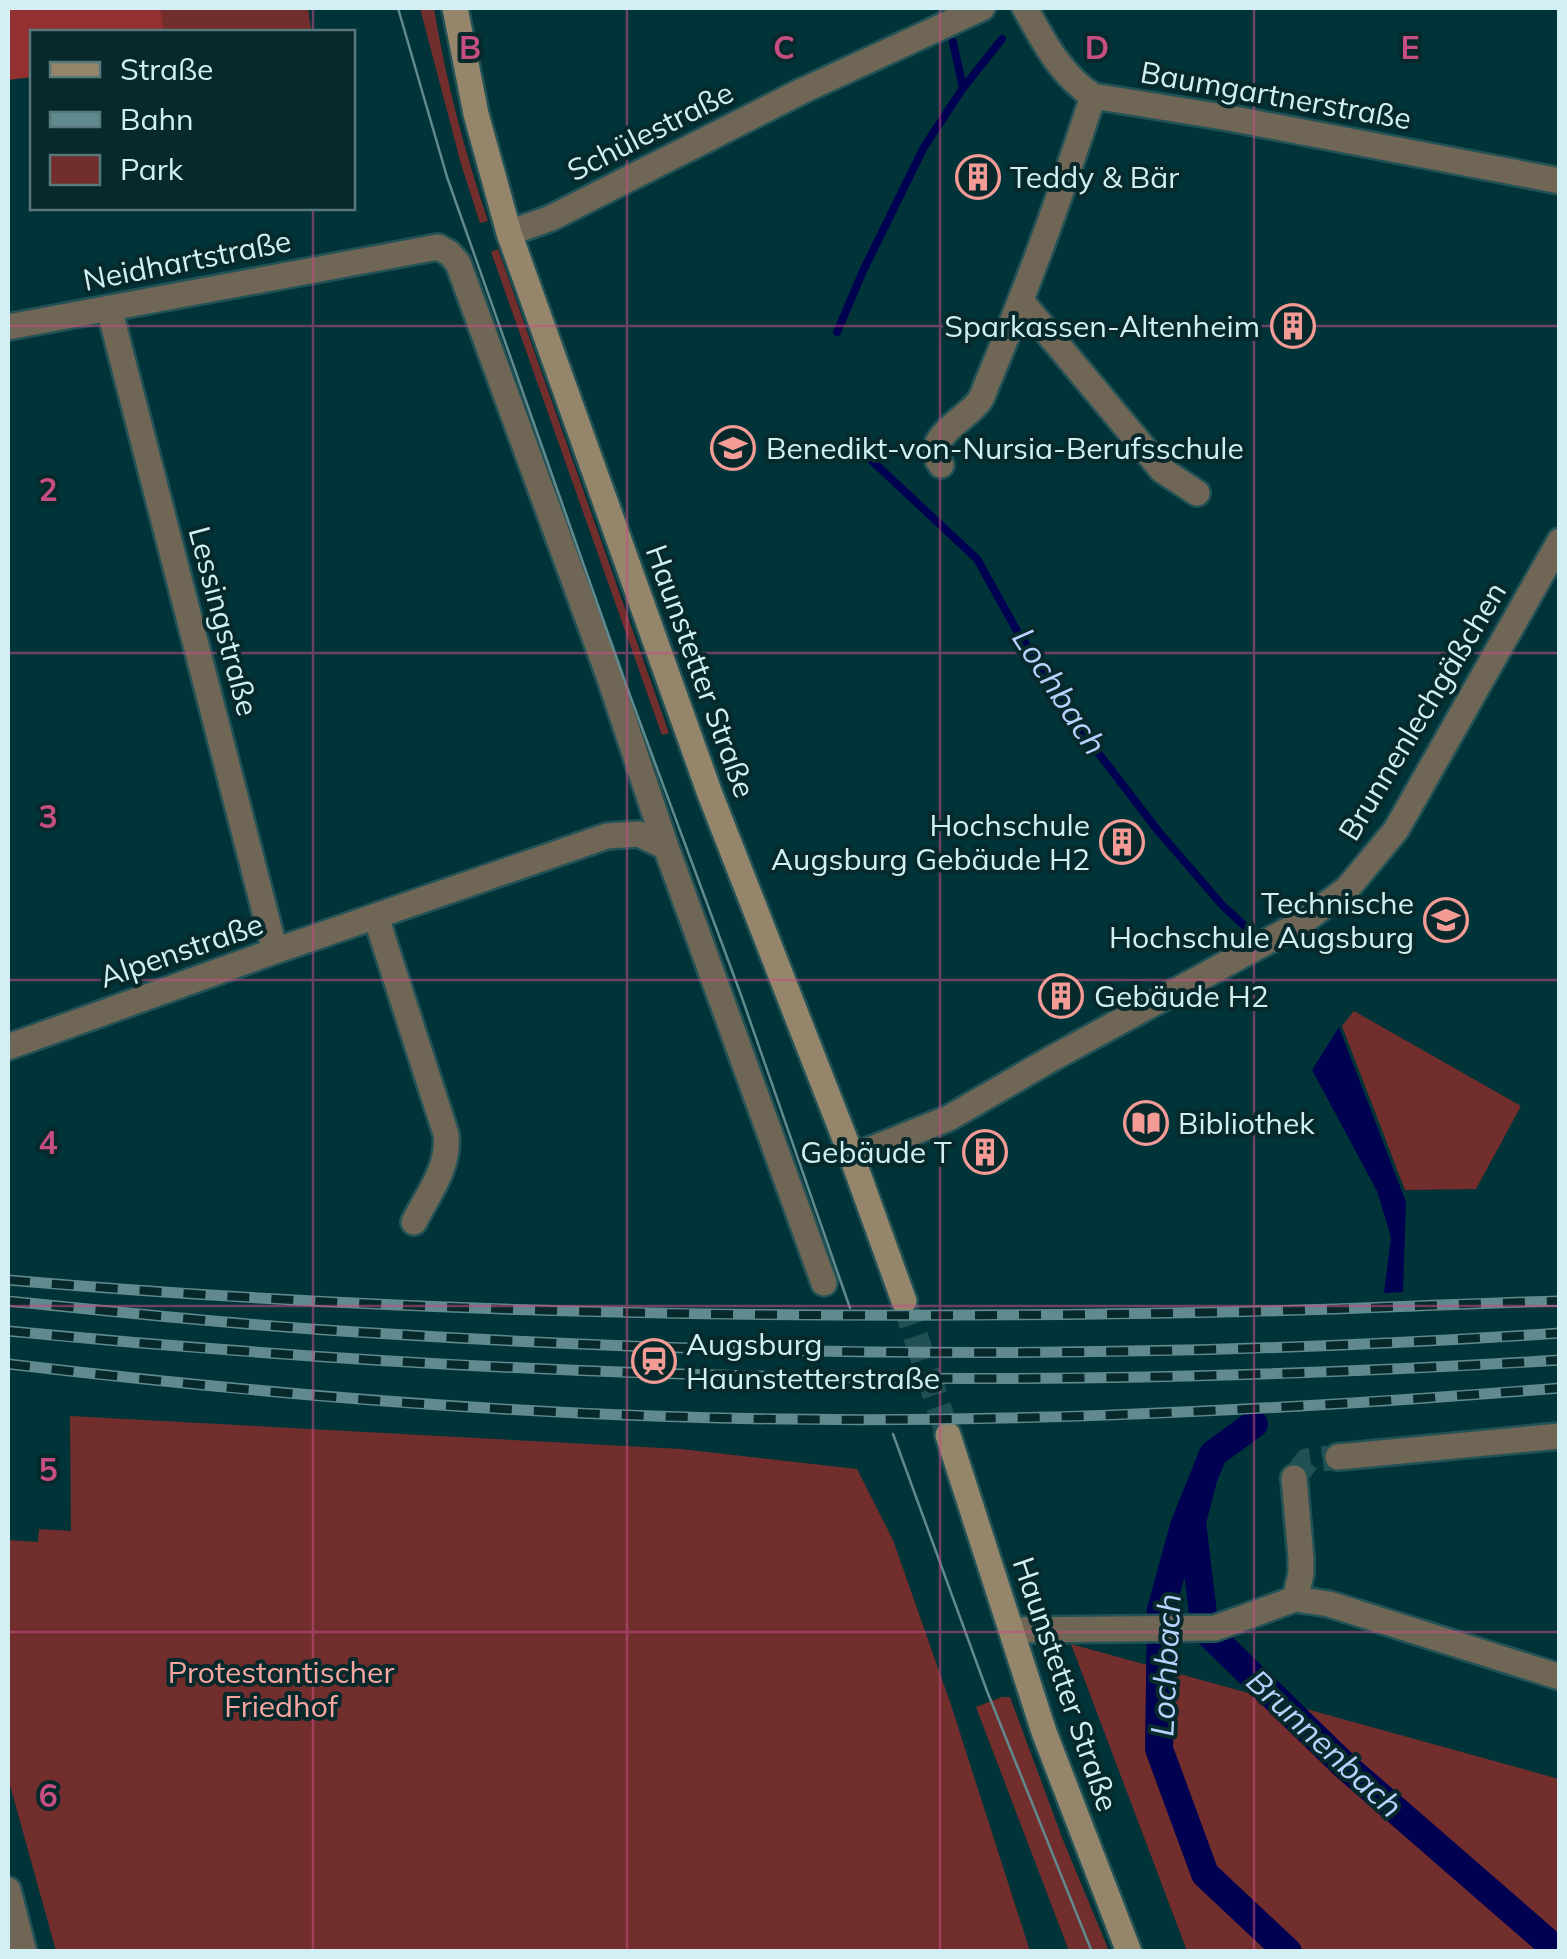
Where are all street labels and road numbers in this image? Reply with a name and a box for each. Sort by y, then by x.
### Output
street label: Baumgartnerstraße [1138,52,1414,138]
street label: Schülestraße [561,73,739,189]
street label: Neidhartstraße [80,221,294,299]
street label: Lessingstraße [180,522,268,720]
street label: Haunstetter Straße [638,540,764,802]
street label: Brunnenlechgäßchen [1330,575,1514,847]
street label: Alpenstraße [94,904,268,996]
street label: Haunstetter Straße [1005,1552,1127,1816]

